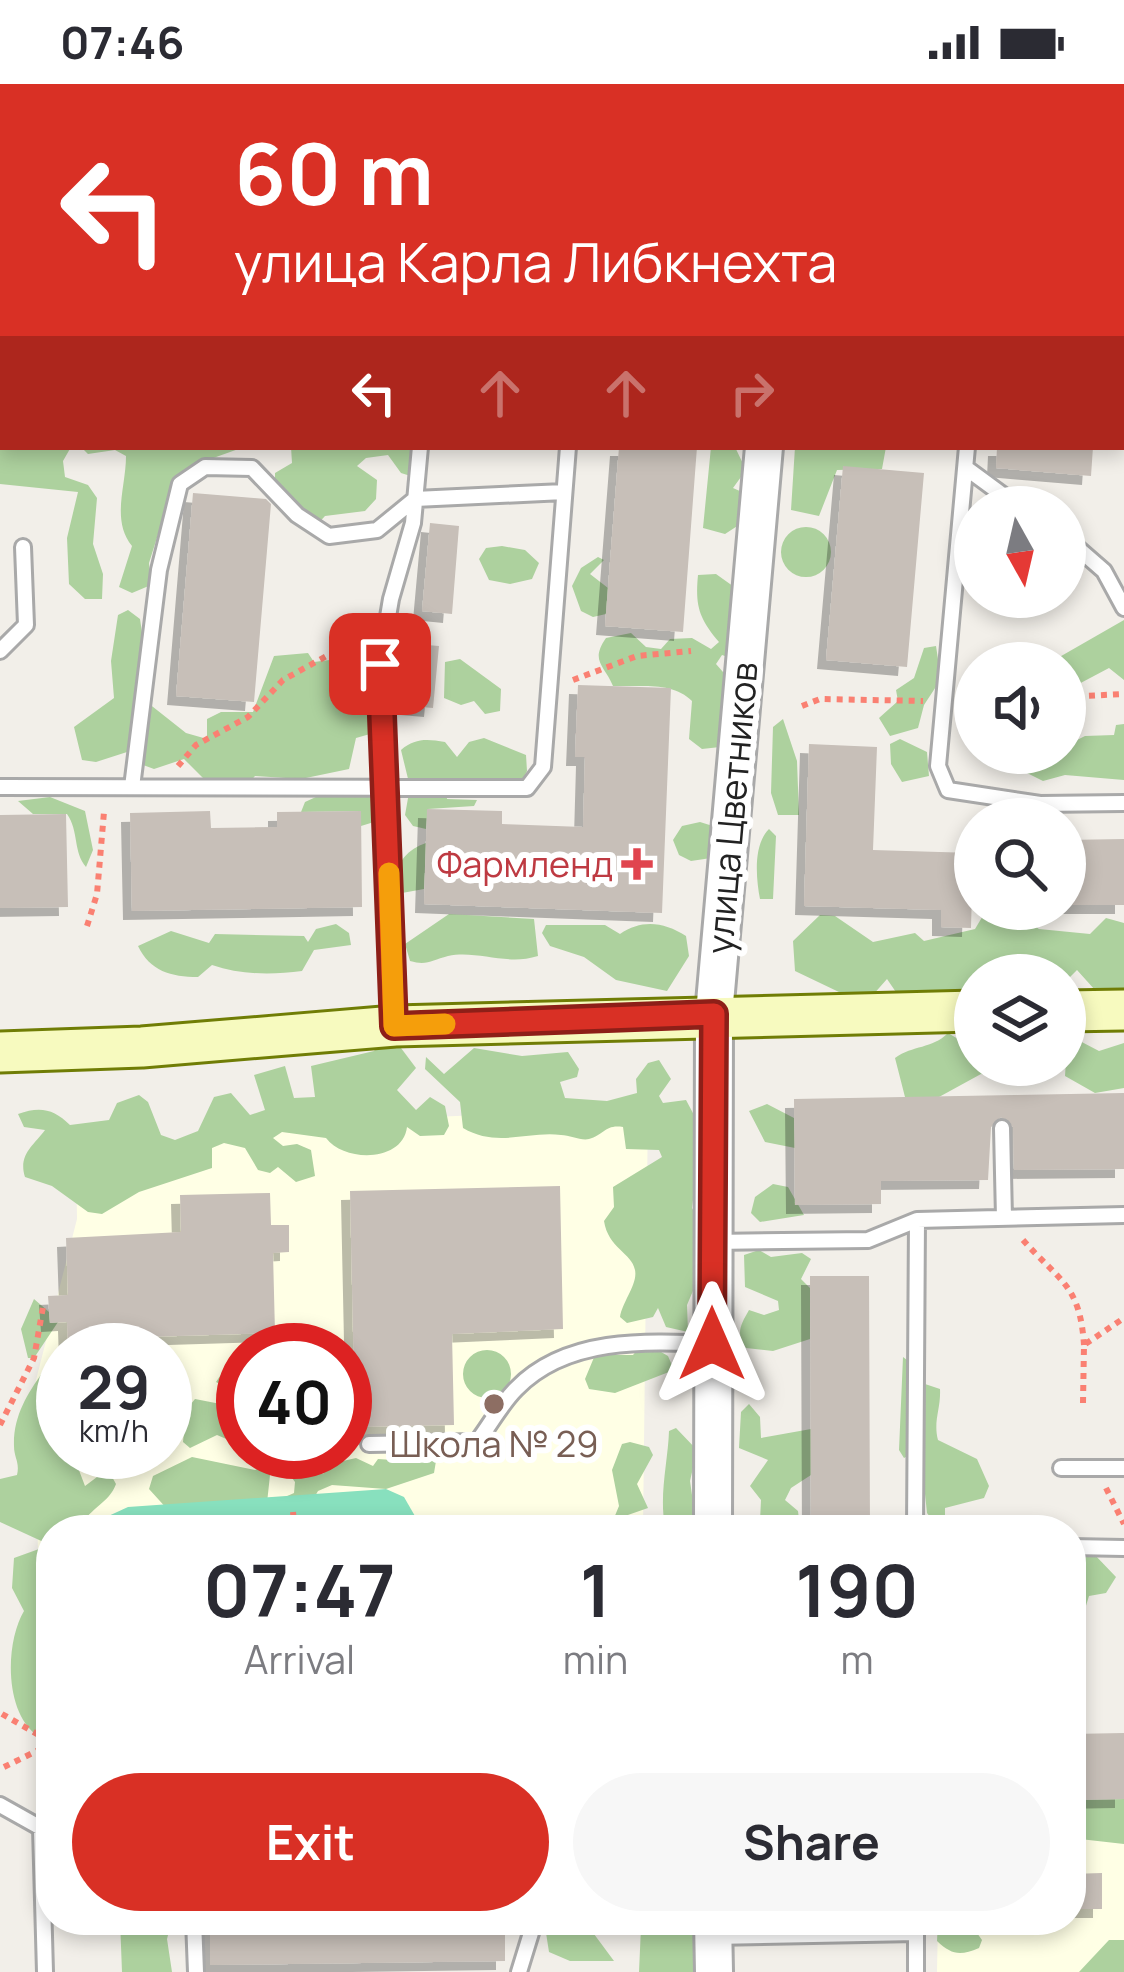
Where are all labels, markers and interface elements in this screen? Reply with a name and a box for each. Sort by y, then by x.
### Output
text: 07:46 [60,11,184,73]
text: 60 m [234,115,434,230]
icon: left [36,132,192,288]
text: улица Карла Либкнехта [234,224,837,298]
icon: left [341,360,407,426]
icon: ahead [467,360,533,426]
icon: ahead [593,360,659,426]
icon: right [719,360,785,426]
north arrow [954,486,1086,618]
map controls [954,486,1086,1086]
pin [329,613,431,715]
icon: arrive [347,631,413,697]
button: sound [954,642,1086,774]
street label: улица Цветников [694,660,769,956]
button: search [954,798,1086,930]
place label: Фармленд [437,839,613,888]
marker: Фармленд [624,851,650,877]
button: layers [954,954,1086,1086]
position arrow [649,1281,775,1407]
speed limit sign: 40 [216,1323,372,1479]
text: 29 [77,1345,151,1427]
marker: Школа № 29 [481,1391,507,1417]
text: km/h [79,1410,149,1451]
place label: Школа № 29 [389,1419,599,1468]
text: 07:47 [203,1540,396,1639]
text: 1 [580,1540,611,1639]
text: 190 [795,1540,919,1639]
text: Arrival [244,1632,355,1686]
text: min [563,1632,628,1686]
text: m [841,1632,874,1686]
button: Exit [72,1773,549,1911]
button: Share [573,1773,1050,1911]

